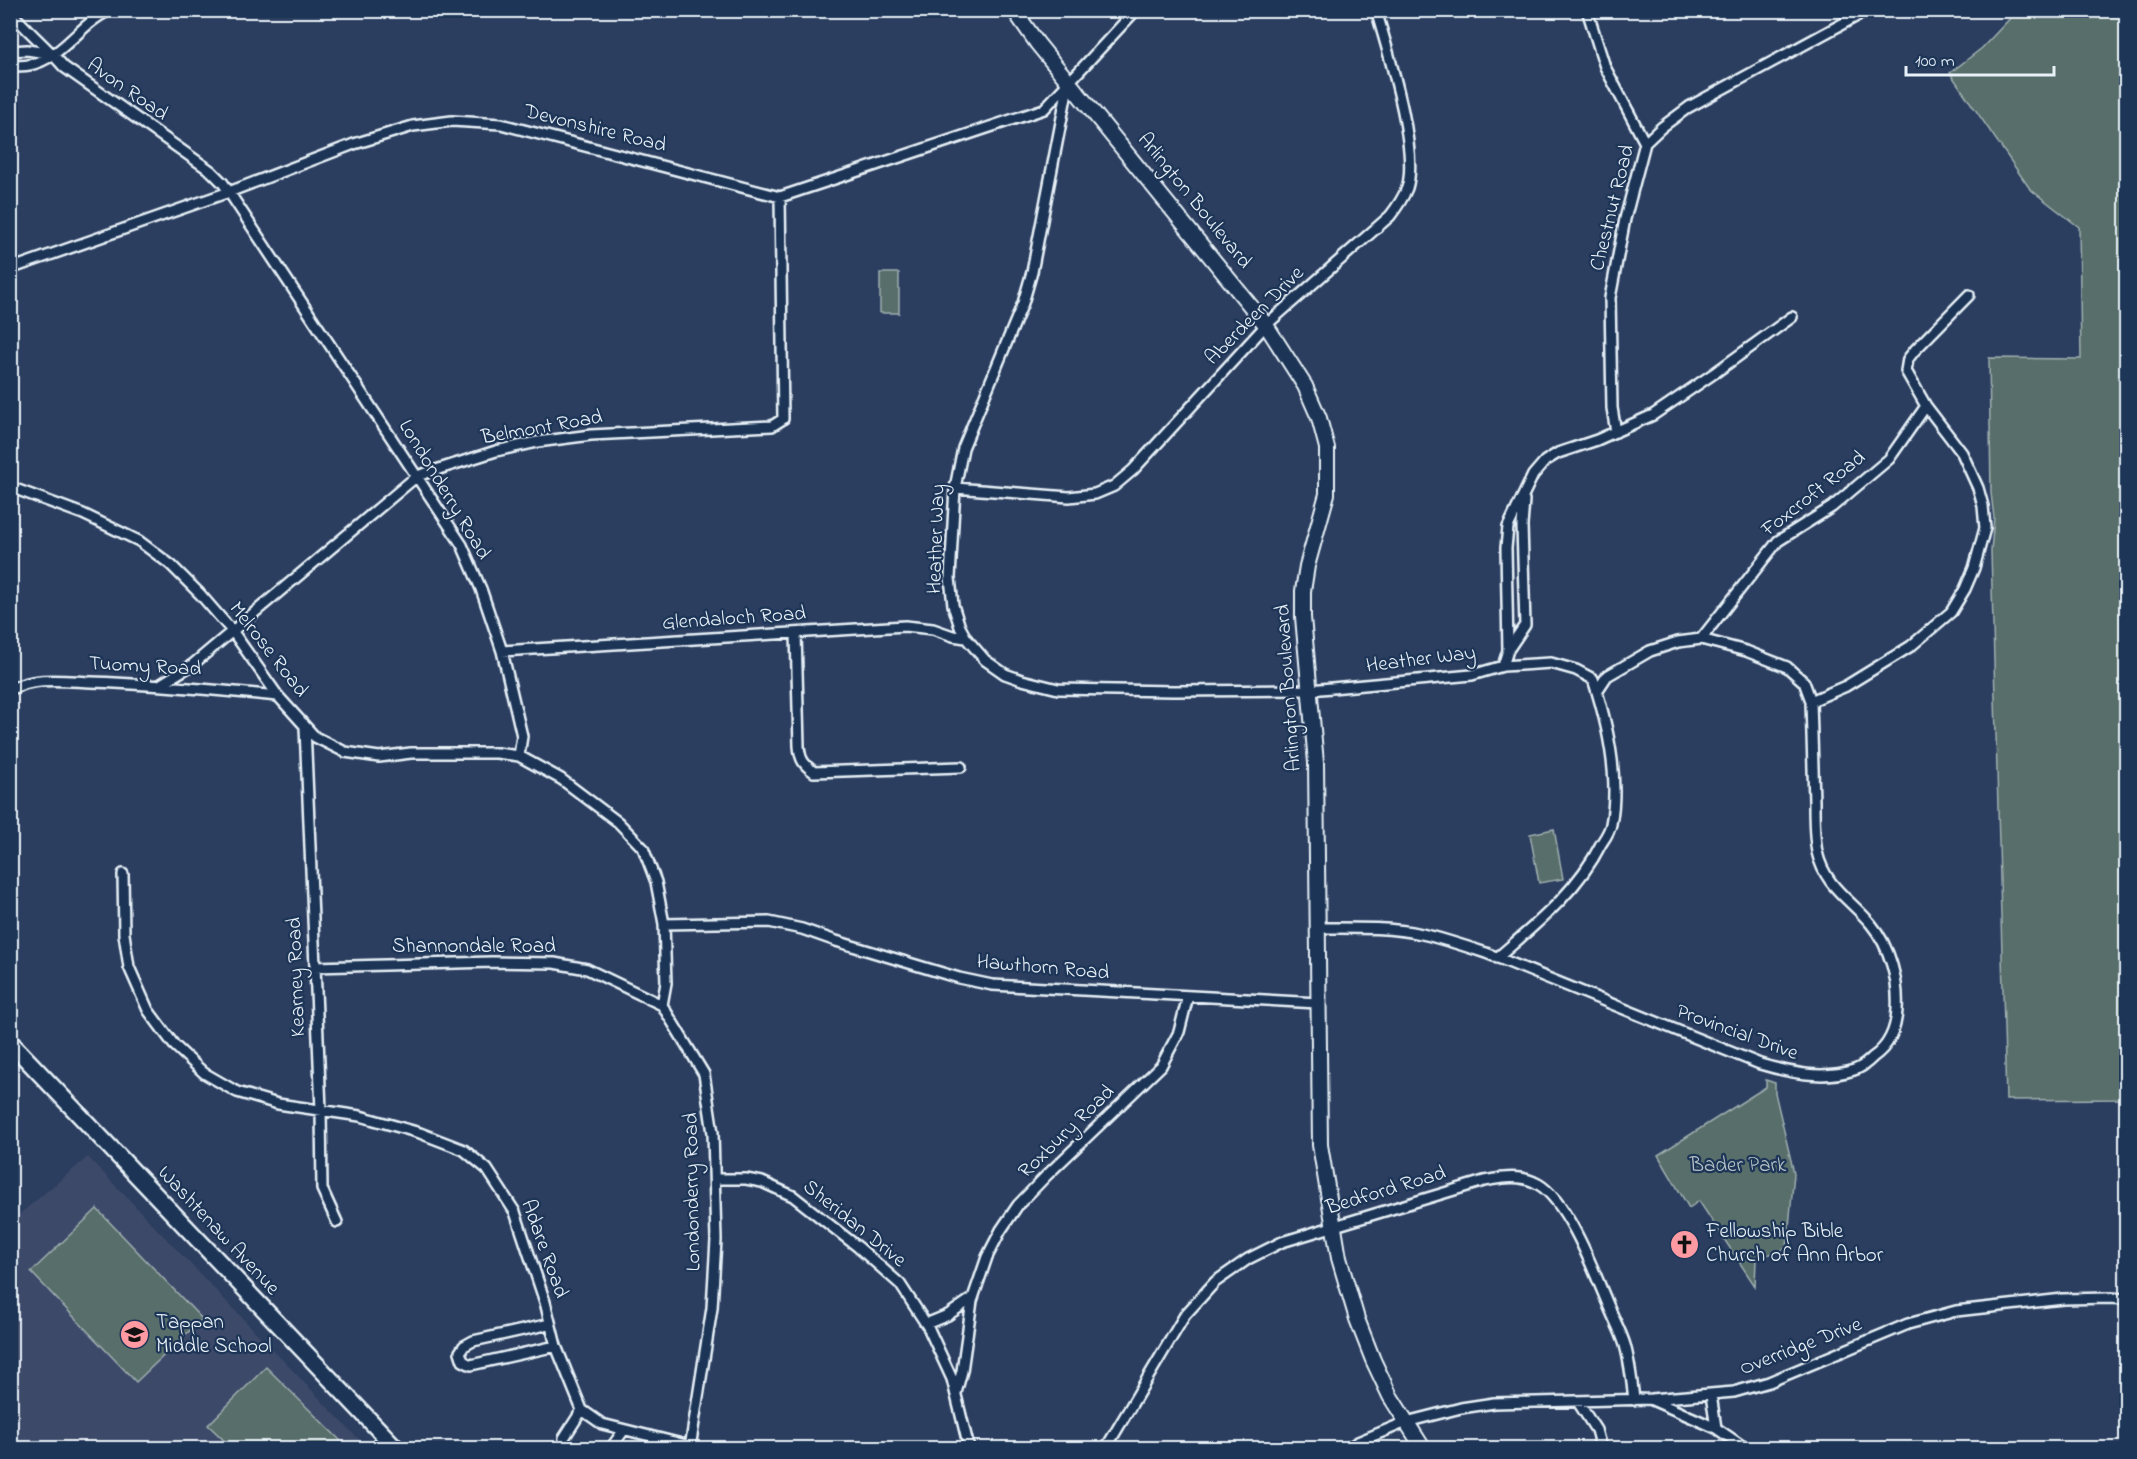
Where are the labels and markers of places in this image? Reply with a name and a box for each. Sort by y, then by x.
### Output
place label: Fellowship Bible Church of Ann Arbor [1705,1217,1884,1271]
church icon: Fellowship Bible Church of Ann Arbor [1669,1228,1701,1260]
place label: Tappan Middle School [156,1308,272,1362]
school or university icon: Tappan Middle School [119,1319,151,1351]

